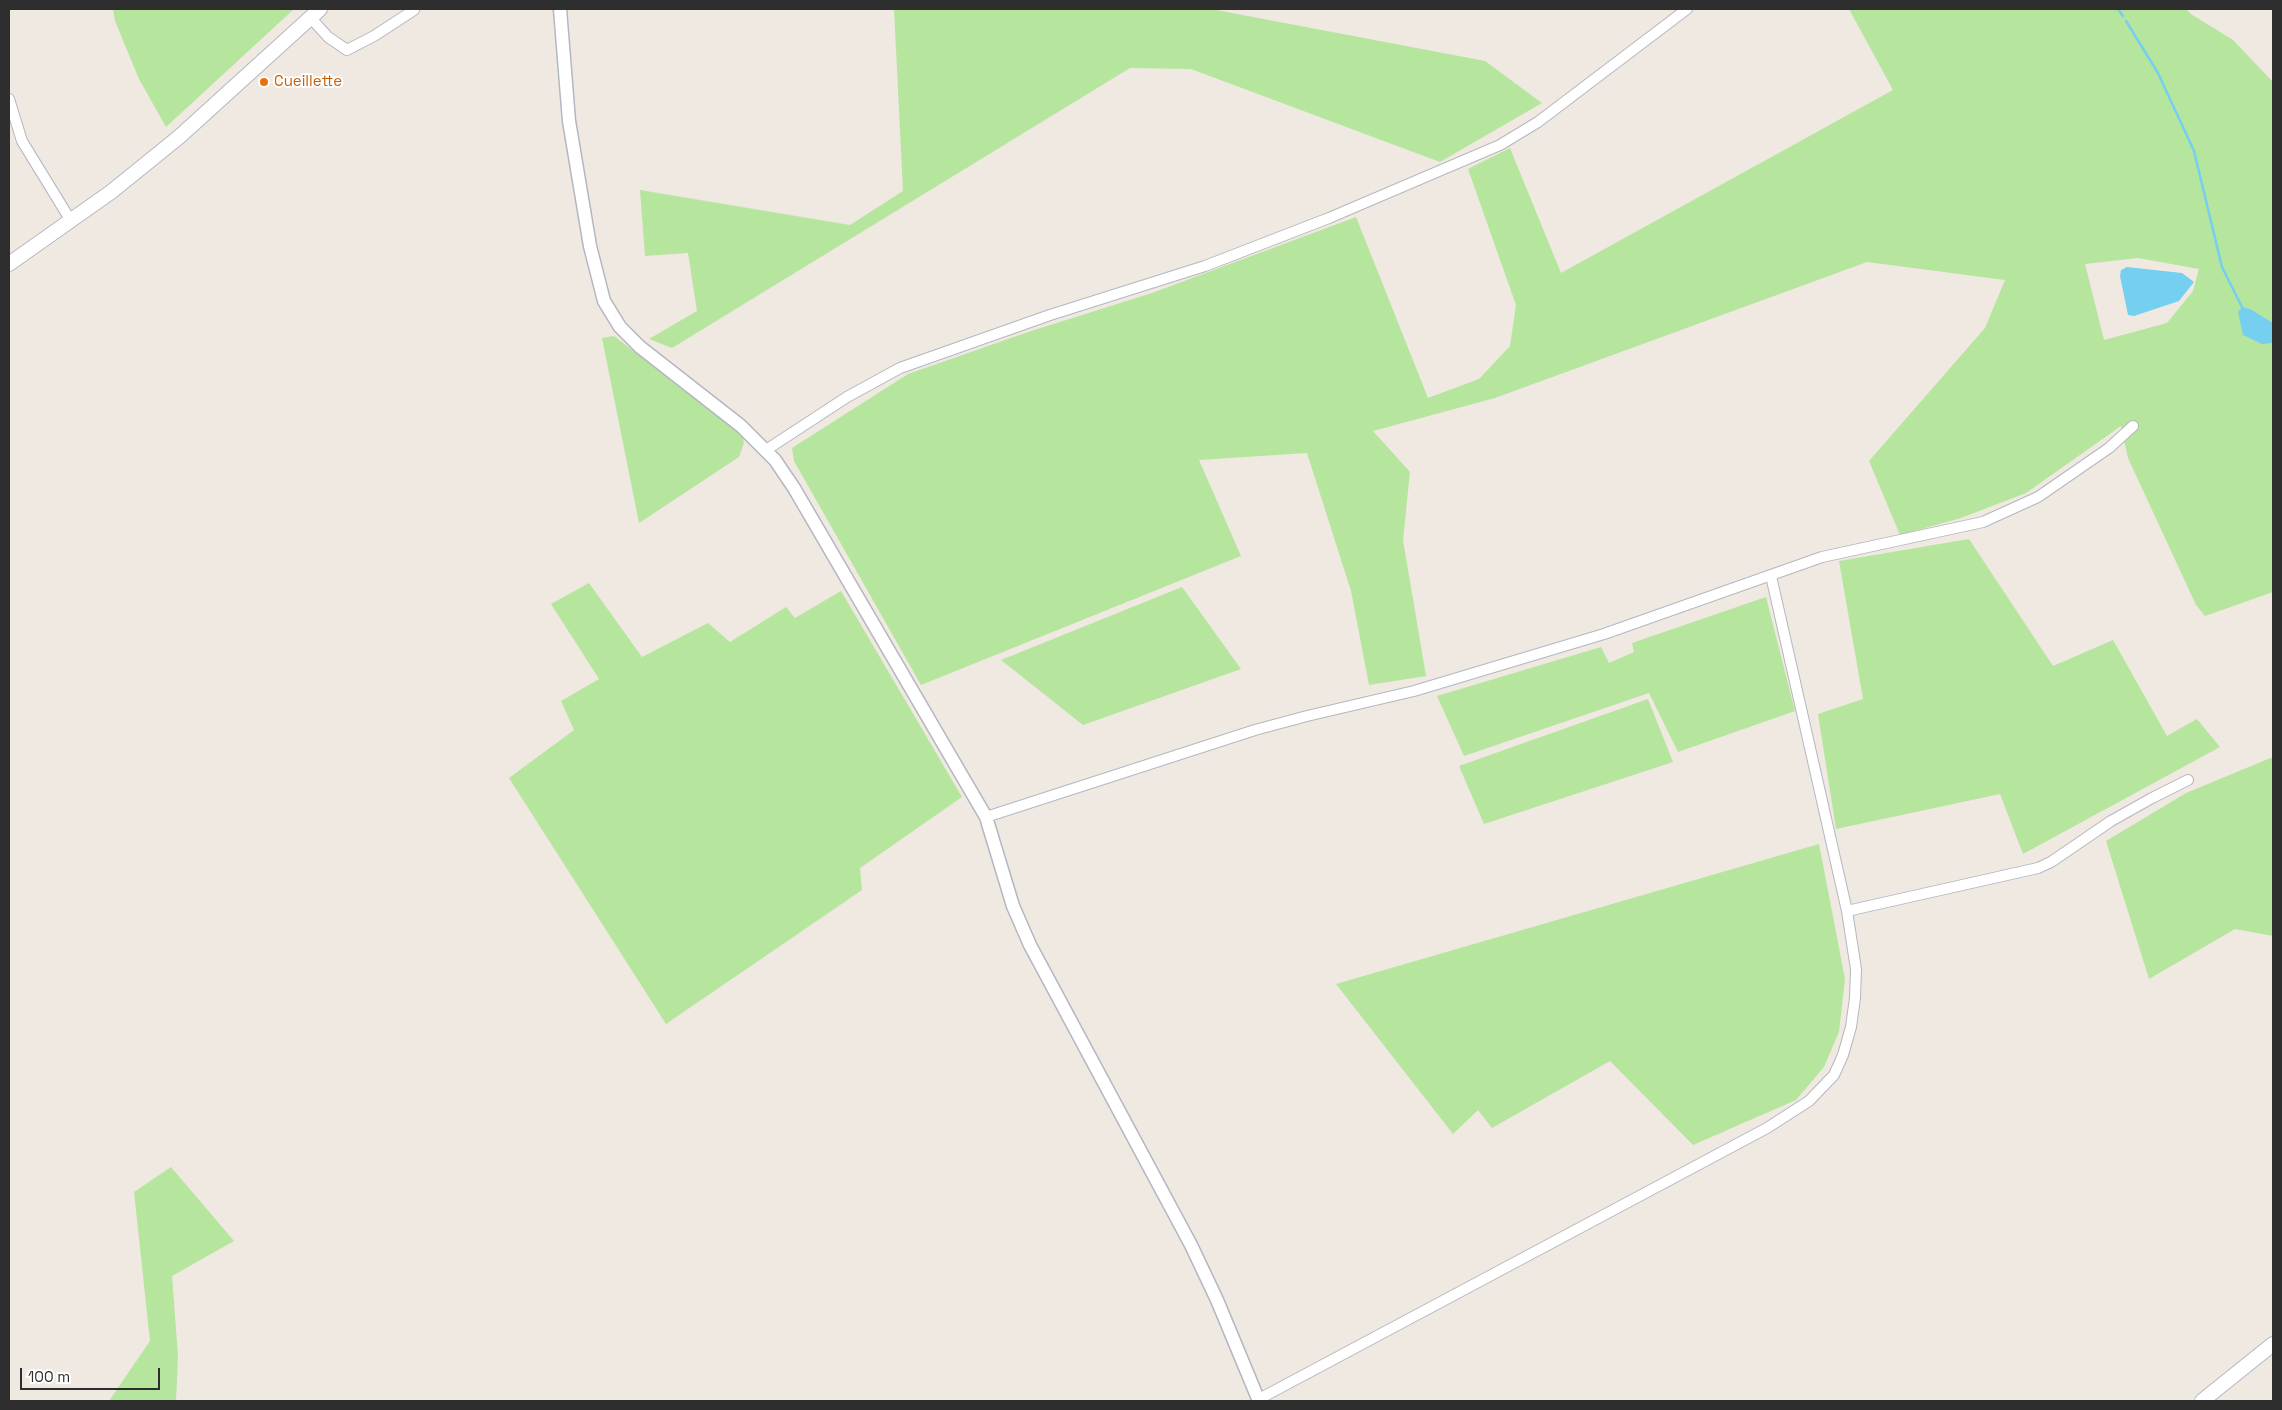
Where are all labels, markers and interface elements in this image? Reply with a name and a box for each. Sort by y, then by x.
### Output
place label: Cueillette [274,73,342,91]
marker: Cueillette [258,76,270,88]
scale bar [22,1358,162,1390]
text: 100 m [28,1367,70,1386]

